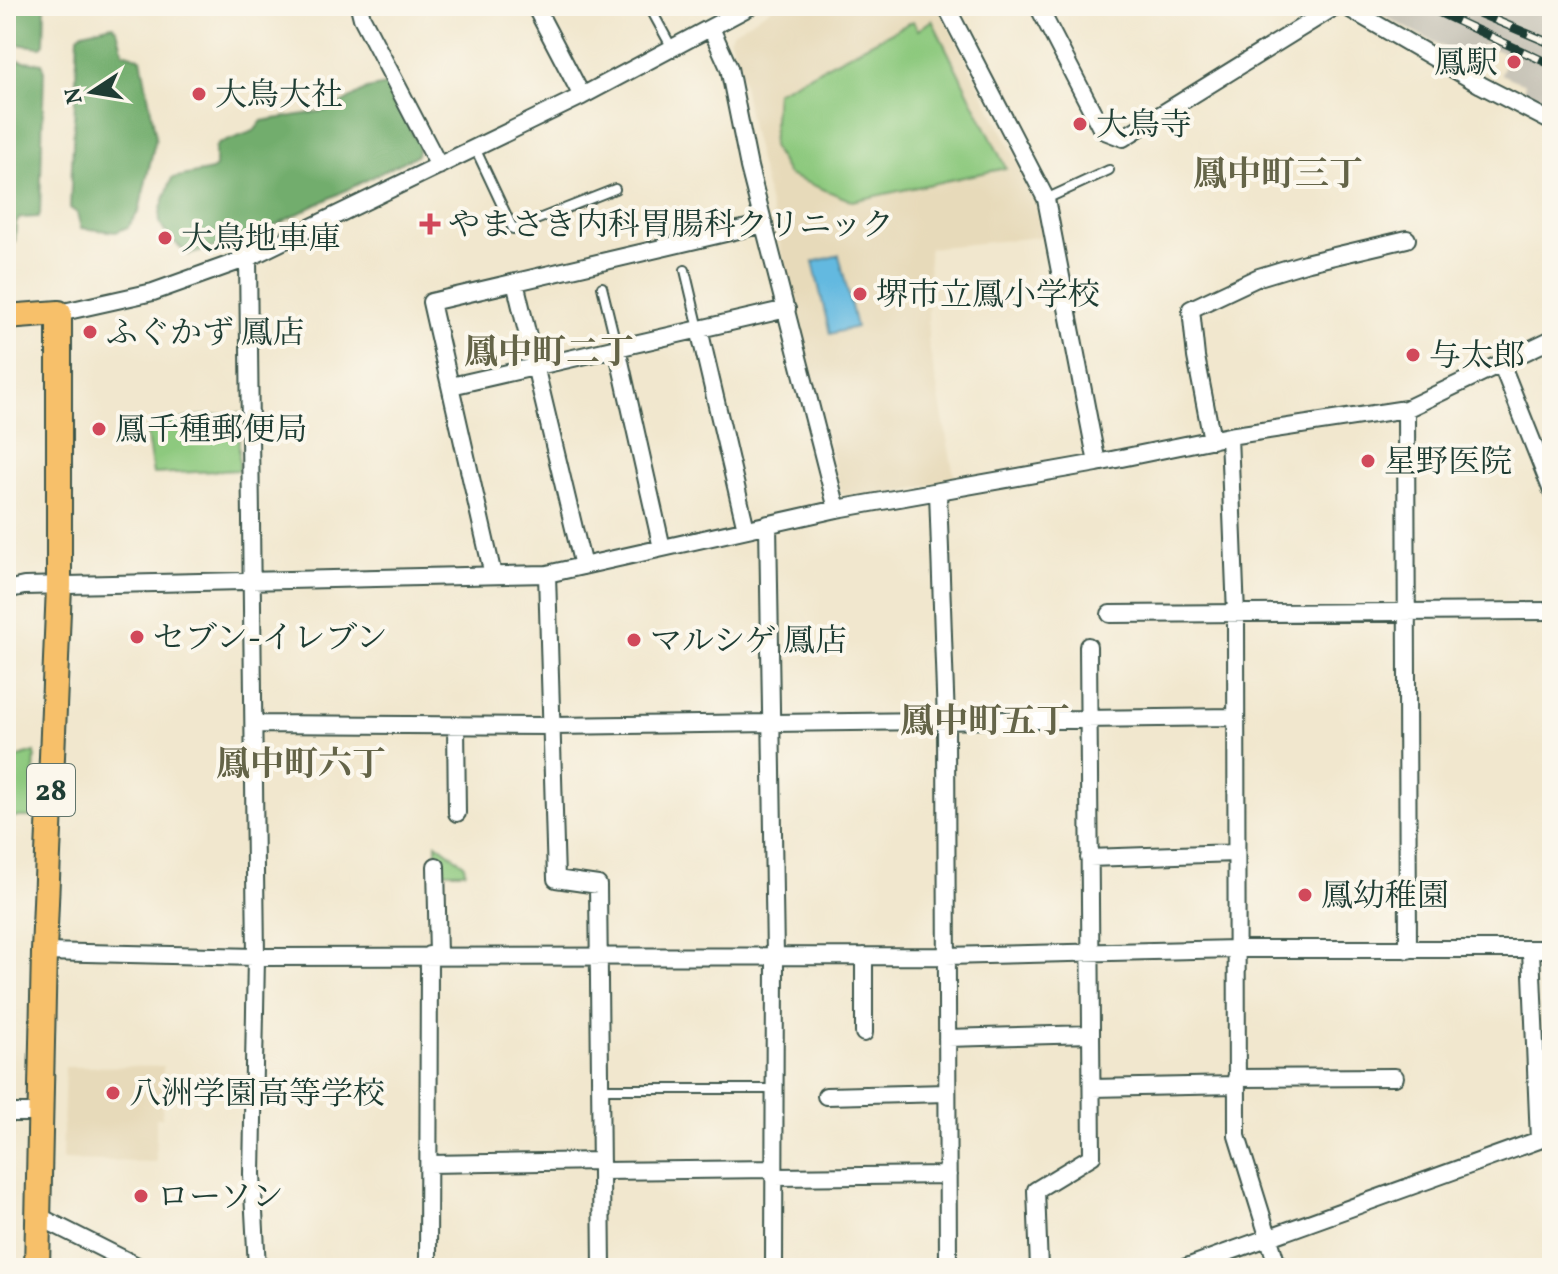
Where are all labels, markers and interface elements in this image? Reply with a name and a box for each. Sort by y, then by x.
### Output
place label: 鳳駅 [1434,43,1498,87]
north arrow [52,52,132,132]
marker: 鳳駅 [1505,53,1523,71]
place label: 大鳥大社 [215,75,343,119]
text: N [58,85,92,107]
marker: 大鳥大社 [190,85,208,103]
place label: 大鳥寺 [1096,105,1192,149]
marker: 大鳥寺 [1071,115,1089,133]
district label: 鳳中町三丁 [1193,153,1363,200]
place label: やまさき内科胃腸科クリニック [448,205,894,249]
marker: やまさき内科胃腸科クリニック [419,213,441,235]
place label: 大鳥地車庫 [181,219,341,263]
marker: 大鳥地車庫 [156,229,174,247]
place label: 堺市立鳳小学校 [876,275,1100,319]
marker: 堺市立鳳小学校 [851,285,869,303]
place label: ふぐかず 鳳店 [106,313,304,357]
marker: ふぐかず 鳳店 [81,323,99,341]
district label: 鳳中町二丁 [464,331,634,378]
place label: 与太郎 [1429,336,1525,380]
marker: 与太郎 [1404,346,1422,364]
place label: 鳳千種郵便局 [115,410,307,454]
marker: 鳳千種郵便局 [90,420,108,438]
place label: 星野医院 [1384,442,1512,486]
marker: 星野医院 [1359,452,1377,470]
place label: セブン-イレブン [153,618,388,662]
place label: マルシゲ 鳳店 [650,621,847,665]
marker: セブン-イレブン [128,628,146,646]
marker: マルシゲ 鳳店 [625,631,643,649]
district label: 鳳中町五丁 [900,700,1070,747]
district label: 鳳中町六丁 [216,743,386,790]
road number: 28 [27,764,75,816]
place label: 鳳幼稚園 [1321,876,1449,920]
marker: 鳳幼稚園 [1296,886,1314,904]
place label: 八洲学園高等学校 [129,1074,385,1118]
marker: 八洲学園高等学校 [104,1084,122,1102]
place label: ローソン [157,1177,284,1221]
marker: ローソン [132,1187,150,1205]

